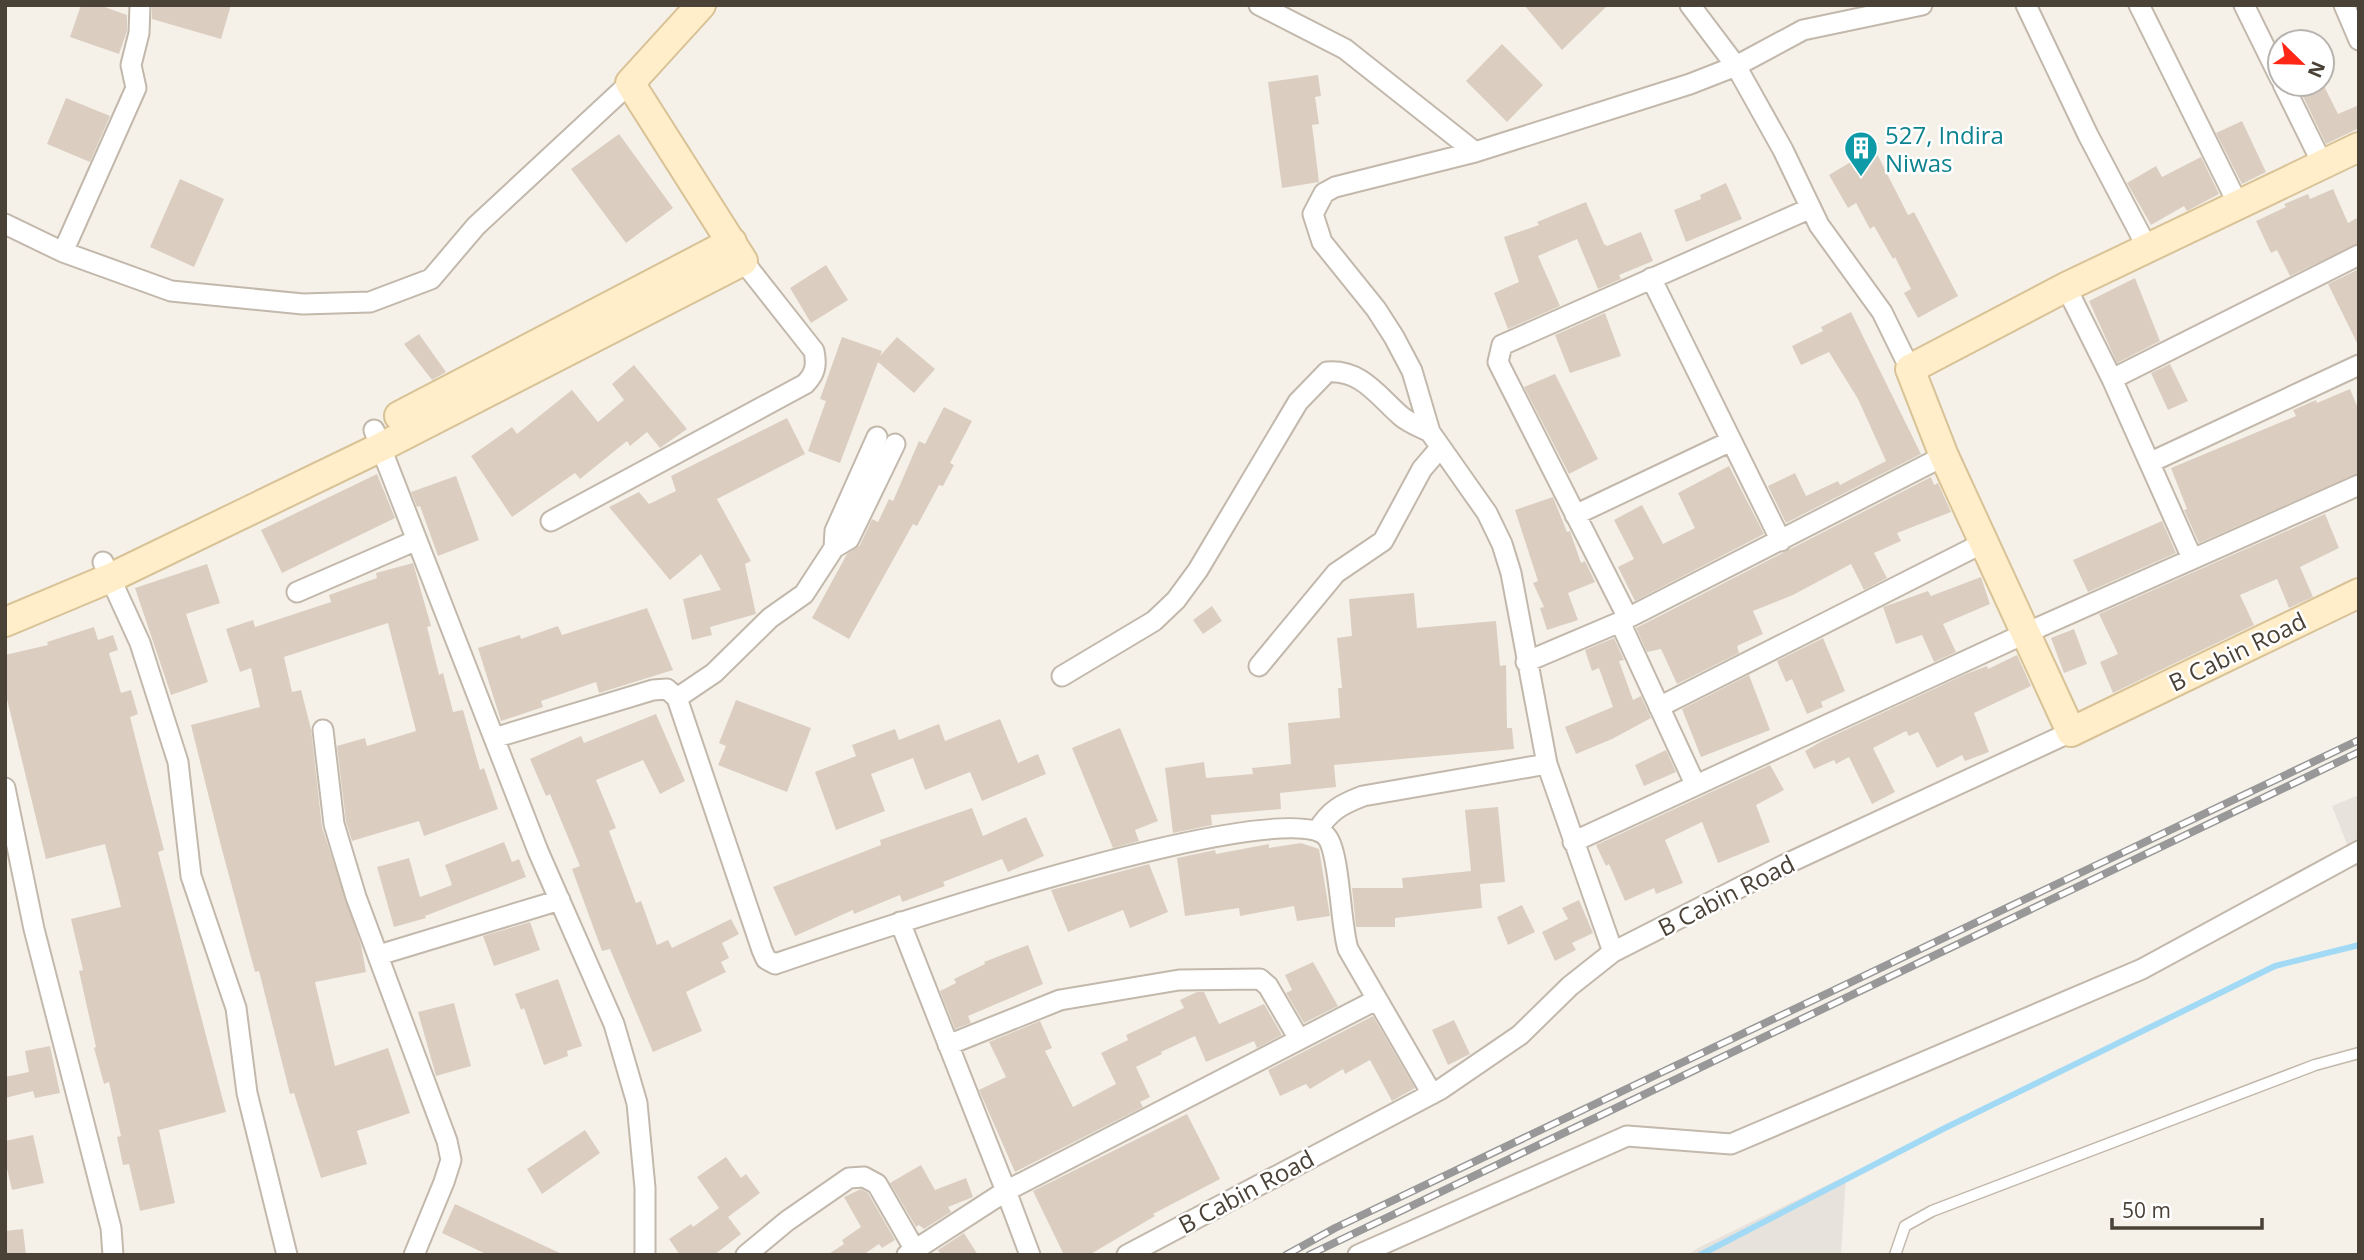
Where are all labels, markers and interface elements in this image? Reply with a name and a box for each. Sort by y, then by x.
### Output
north arrow [2266,28,2336,98]
text: N [2302,57,2332,82]
place label: 527, Indira Niwas [1885,118,2004,179]
building icon: 527, Indira Niwas [1842,129,1880,178]
street label: B Cabin Road [2163,603,2311,699]
street label: B Cabin Road [1652,846,1800,944]
street label: B Cabin Road [1172,1141,1320,1241]
scale bar [2112,1186,2262,1230]
text: 50 m [2122,1196,2171,1224]

